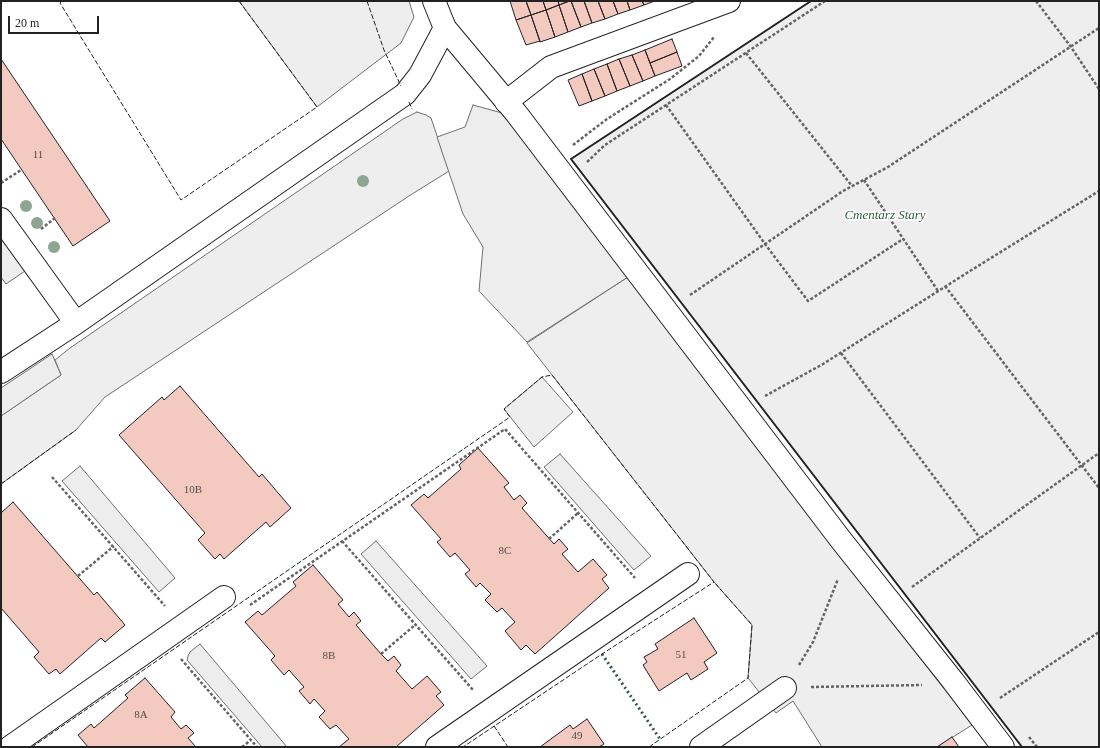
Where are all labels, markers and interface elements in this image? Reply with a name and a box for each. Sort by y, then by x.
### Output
scale bar [10,8,101,34]
text: 20 m [15,16,39,30]
house number: 11 [33,148,43,162]
park label: Cmentarz Stary [844,208,926,224]
house number: 10B [184,483,202,497]
house number: 8C [499,544,511,558]
house number: 51 [676,648,686,662]
house number: 8B [323,649,335,663]
house number: 8A [134,708,148,722]
house number: 49 [572,729,582,743]

